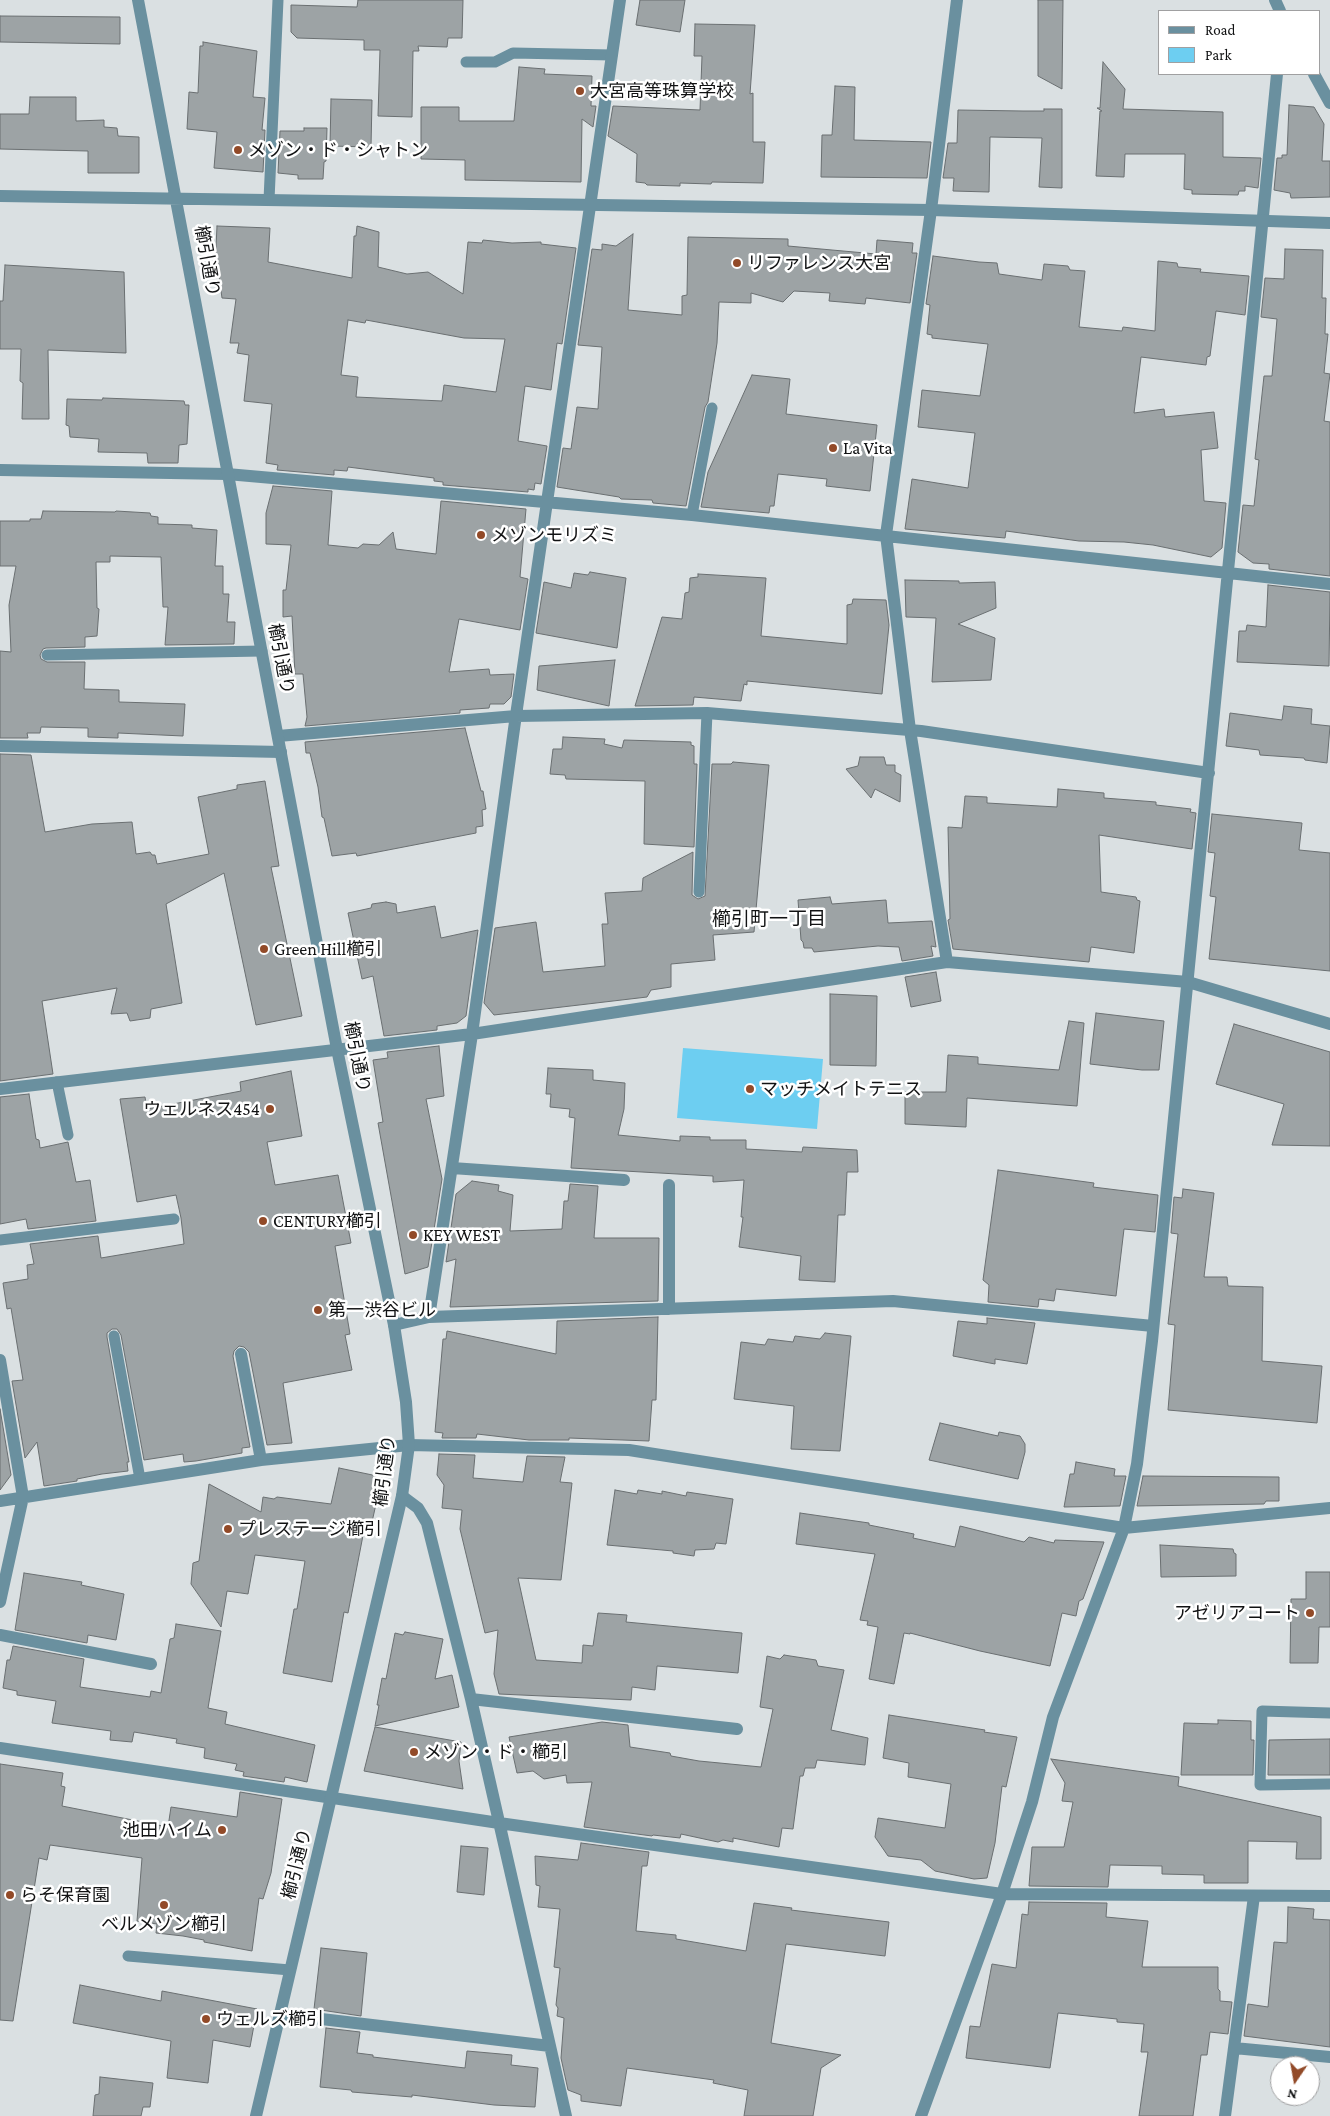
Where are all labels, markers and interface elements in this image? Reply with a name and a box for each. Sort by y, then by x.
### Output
legend [1158,10,1320,75]
text: Road [1205,22,1235,38]
text: Park [1205,47,1232,63]
place label: 大宮高等珠算学校 [590,80,734,102]
marker: 大宮高等珠算学校 [574,85,586,97]
place label: メゾン・ド・シャトン [248,139,428,161]
marker: メゾン・ド・シャトン [232,144,244,156]
street label: 櫛引通り [190,224,224,298]
place label: リファレンス大宮 [747,252,891,274]
marker: リファレンス大宮 [731,257,743,269]
place label: La Vita [843,437,893,459]
marker: La Vita [827,442,839,454]
place label: メゾンモリズミ [491,524,617,546]
marker: メゾンモリズミ [475,529,487,541]
street label: 櫛引通り [264,622,298,696]
district label: 櫛引町一丁目 [712,908,826,930]
place label: Green Hill櫛引 [274,938,382,960]
marker: Green Hill櫛引 [258,943,270,955]
street label: 櫛引通り [340,1020,374,1094]
place label: マッチメイトテニス [760,1078,922,1100]
marker: マッチメイトテニス [744,1083,756,1095]
place label: ウェルネス454 [143,1098,260,1120]
marker: ウェルネス454 [264,1103,276,1115]
place label: CENTURY櫛引 [273,1210,382,1232]
marker: CENTURY櫛引 [257,1215,269,1227]
place label: KEY WEST [423,1224,500,1246]
marker: KEY WEST [407,1229,419,1241]
place label: 第一渋谷ビル [328,1299,436,1321]
marker: 第一渋谷ビル [312,1304,324,1316]
street label: 櫛引通り [370,1434,400,1508]
place label: プレステージ櫛引 [238,1518,382,1540]
marker: プレステージ櫛引 [222,1523,234,1535]
place label: アゼリアコート [1174,1602,1300,1624]
marker: アゼリアコート [1304,1607,1316,1619]
place label: メゾン・ド・櫛引 [424,1741,568,1763]
marker: メゾン・ド・櫛引 [408,1746,420,1758]
place label: 池田ハイム [122,1819,212,1841]
marker: 池田ハイム [216,1824,228,1836]
street label: 櫛引通り [278,1826,316,1902]
place label: らそ保育園 [20,1884,110,1906]
marker: らそ保育園 [4,1889,16,1901]
marker: ベルメゾン櫛引 [158,1899,170,1911]
place label: ベルメゾン櫛引 [101,1913,227,1935]
place label: ウェルズ櫛引 [216,2008,324,2030]
marker: ウェルズ櫛引 [200,2013,212,2025]
north arrow [1270,2056,1320,2106]
text: N [1286,2086,1298,2104]

